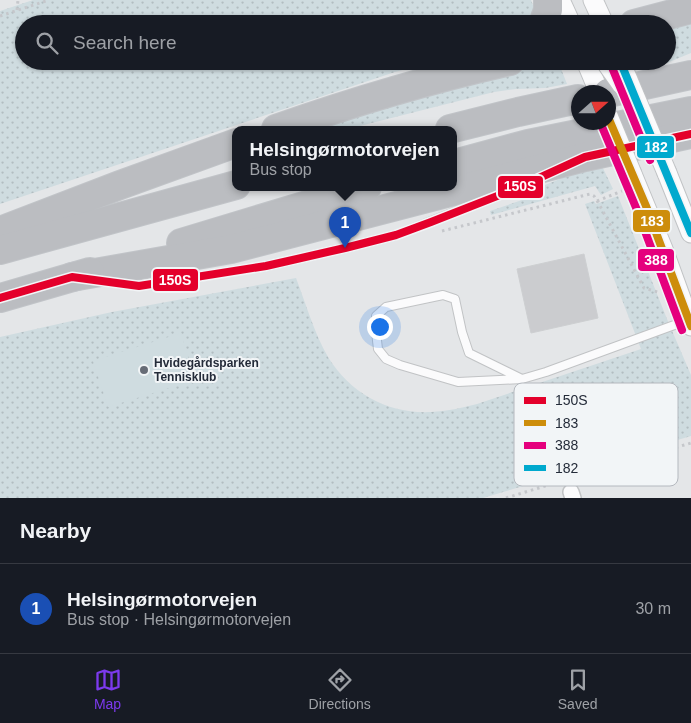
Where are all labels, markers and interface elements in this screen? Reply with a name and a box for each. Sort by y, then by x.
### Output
search box [15,15,676,70]
icon: search [33,29,61,57]
text: Search here [73,32,177,53]
north arrow [571,85,616,130]
popup [232,126,457,191]
line badge: 182 [636,135,675,159]
text: Helsingørmotorvejen [249,139,440,160]
text: 182 [644,139,668,155]
text: Bus stop [249,161,312,178]
line badge: 150S [497,175,544,199]
text: 150S [504,178,536,194]
pin: 1 [329,207,361,248]
line badge: 183 [632,209,671,233]
text: 183 [640,213,664,229]
line badge: 388 [637,248,675,272]
text: 388 [644,252,668,268]
line badge: 150S [152,268,199,292]
text: 150S [159,272,191,288]
your location [367,314,393,340]
place label: Hvidegårdsparken Tennisklub [154,356,259,384]
marker: Hvidegårdsparken Tennisklub [138,364,150,376]
legend [514,383,678,486]
text: 150S [555,392,588,408]
text: 183 [555,415,579,431]
text: 388 [555,437,579,453]
text: 182 [555,460,579,476]
text: Nearby [20,519,91,542]
text: Helsingørmotorvejen [67,589,257,610]
text: 1 [32,600,40,617]
text: 30 m [635,600,671,617]
text: Bus stop · Helsingørmotorvejen [67,611,291,628]
tab: Map [94,666,122,712]
tab: Directions [309,666,371,712]
tab: Saved [558,666,597,712]

